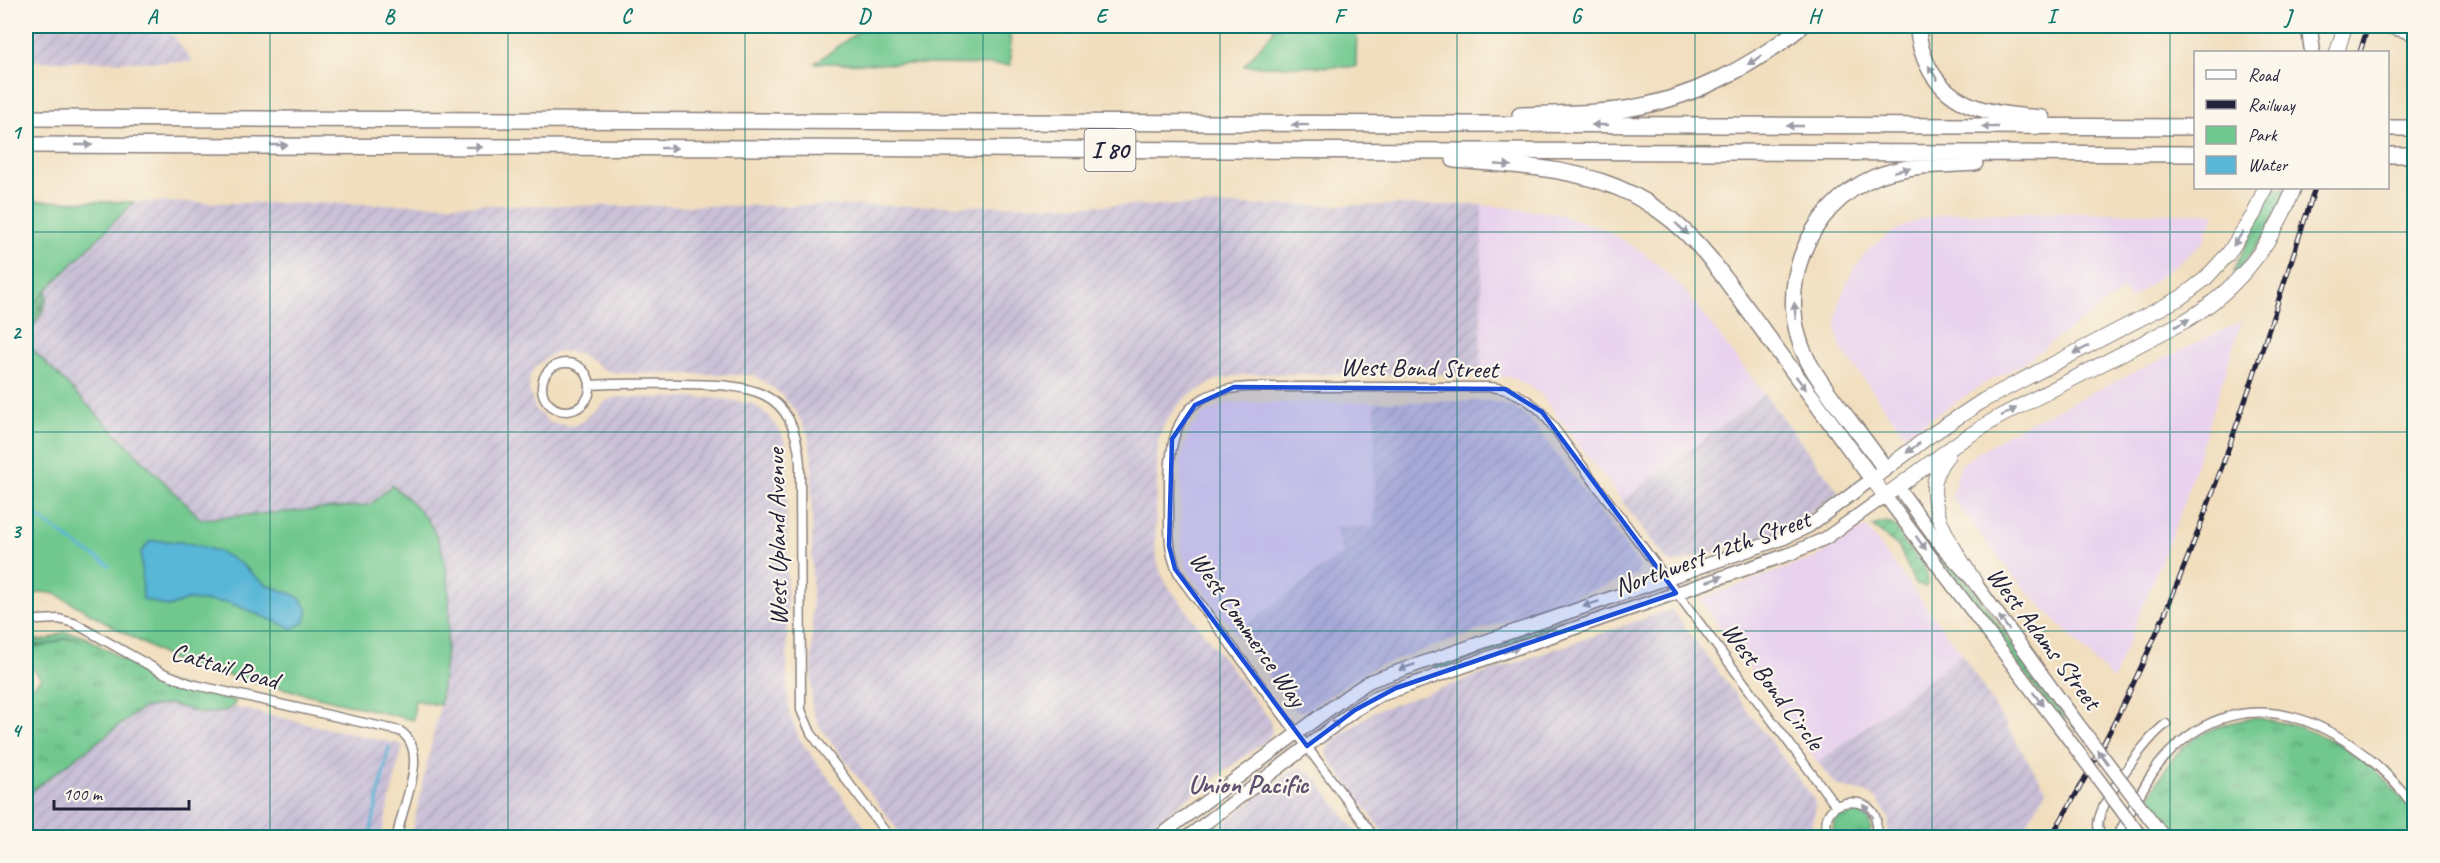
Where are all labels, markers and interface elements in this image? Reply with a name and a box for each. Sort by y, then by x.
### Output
text: A [147,4,159,29]
text: B [384,4,396,29]
text: C [621,4,633,29]
text: D [858,4,872,29]
text: E [1096,4,1110,29]
text: F [1334,4,1348,29]
text: G [1571,4,1584,29]
text: H [1808,4,1823,29]
text: I [2047,4,2060,29]
text: J [2283,4,2295,29]
legend [2194,51,2389,189]
one-way arrow [1747,54,1763,65]
text: Road [2248,64,2281,86]
one-way arrow [1927,65,1938,81]
text: Railway [2248,94,2296,116]
text: 1 [12,120,23,145]
one-way arrow [1291,120,1310,130]
one-way arrow [1591,120,1610,130]
one-way arrow [1786,121,1805,131]
one-way arrow [1981,122,2000,131]
text: Park [2248,124,2278,146]
road number: I 80 [1084,129,1136,171]
one-way arrow [74,140,93,150]
one-way arrow [269,140,288,150]
one-way arrow [464,142,483,151]
one-way arrow [659,143,678,153]
text: Water [2248,154,2289,176]
one-way arrow [1494,160,1513,169]
one-way arrow [1892,164,1911,174]
one-way arrow [1675,222,1690,236]
one-way arrow [2233,231,2244,248]
one-way arrow [1790,301,1800,320]
one-way arrow [2174,317,2190,328]
text: 2 [12,320,23,345]
one-way arrow [2072,344,2090,354]
street label: West Bond Street [1340,350,1500,386]
one-way arrow [1795,375,1807,391]
one-way arrow [2001,407,2018,417]
one-way arrow [1905,441,1921,454]
street label: West Upland Avenue [759,446,795,626]
street label: Northwest 12th Street [1609,501,1817,604]
text: 3 [12,519,23,544]
one-way arrow [1914,535,1927,551]
street label: West Commerce Way [1182,545,1315,715]
street label: West Adams Street [1979,560,2110,718]
one-way arrow [1706,573,1724,583]
one-way arrow [1582,599,1600,609]
street label: West Bond Circle [1714,616,1833,758]
one-way arrow [1999,616,2011,631]
street label: Cattail Road [167,635,286,698]
one-way arrow [1502,644,1520,654]
one-way arrow [1398,663,1416,673]
one-way arrow [2031,691,2044,707]
text: 4 [12,718,24,743]
one-way arrow [1325,720,1341,733]
one-way arrow [2097,749,2109,765]
district label: Union Pacific [1188,767,1310,801]
scale bar [54,773,189,811]
text: 100 m [63,783,104,805]
one-way arrow [1862,804,1875,819]

